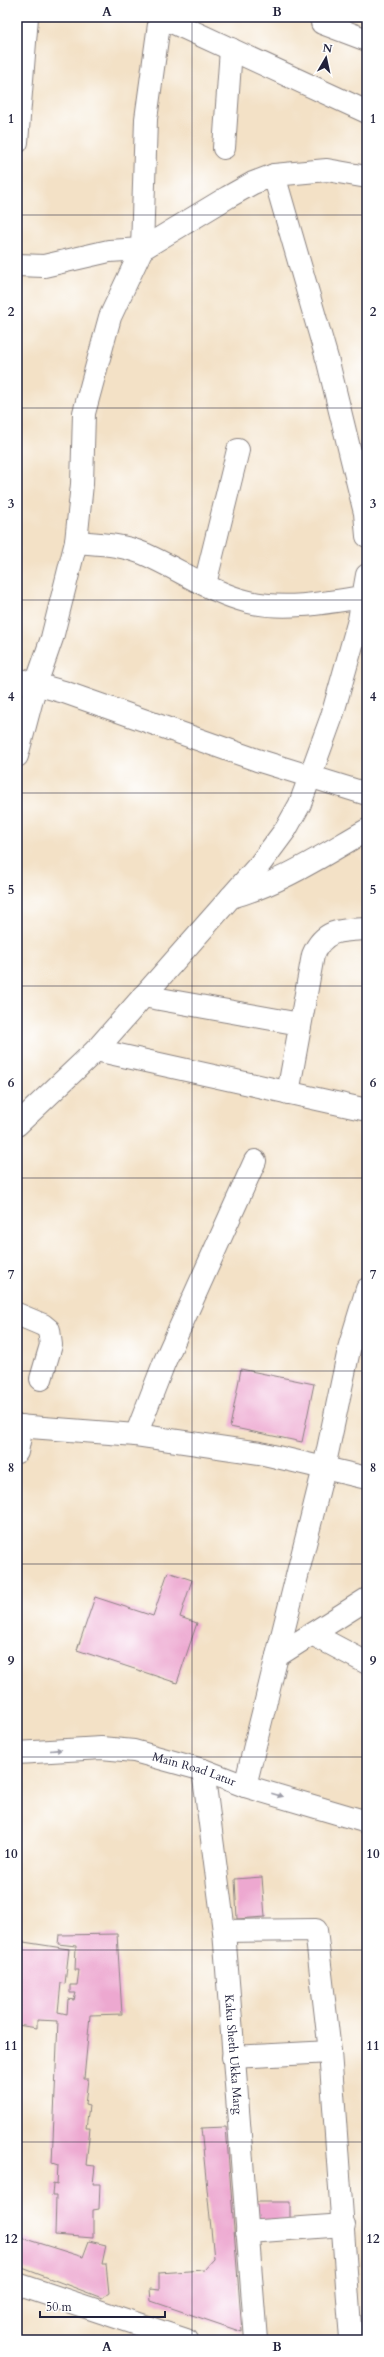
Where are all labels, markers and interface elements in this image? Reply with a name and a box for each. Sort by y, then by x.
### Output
text: A [102,3,112,21]
text: B [272,3,282,21]
north arrow [306,38,346,78]
text: N [322,40,334,57]
text: 1 [8,110,14,128]
text: 1 [370,110,376,128]
text: 2 [8,303,15,321]
text: 2 [370,303,377,321]
text: 3 [8,495,15,513]
text: 3 [370,495,377,513]
text: 4 [8,688,15,706]
text: 4 [370,688,377,706]
text: 5 [8,881,14,899]
text: 5 [370,881,376,899]
text: 6 [8,1074,15,1092]
text: 6 [370,1074,377,1092]
text: 7 [8,1266,15,1284]
text: 7 [370,1266,377,1284]
text: 8 [8,1459,14,1477]
text: 8 [370,1459,376,1477]
text: 9 [8,1652,15,1670]
text: 9 [370,1652,377,1670]
one-way arrow [50,1746,62,1753]
street label: Main Road Latur [150,1748,239,1790]
one-way arrow [271,1792,283,1798]
text: 10 [4,1845,18,1863]
text: 10 [366,1845,380,1863]
street label: Kaku Sheth Ukka Marg [221,1993,246,2115]
text: 11 [4,2037,18,2055]
text: 11 [366,2037,380,2055]
text: 12 [4,2230,18,2248]
text: 12 [366,2230,380,2248]
scale bar [40,2293,165,2319]
text: 50 m [46,2299,73,2315]
text: A [102,2338,112,2356]
text: B [272,2338,282,2356]

